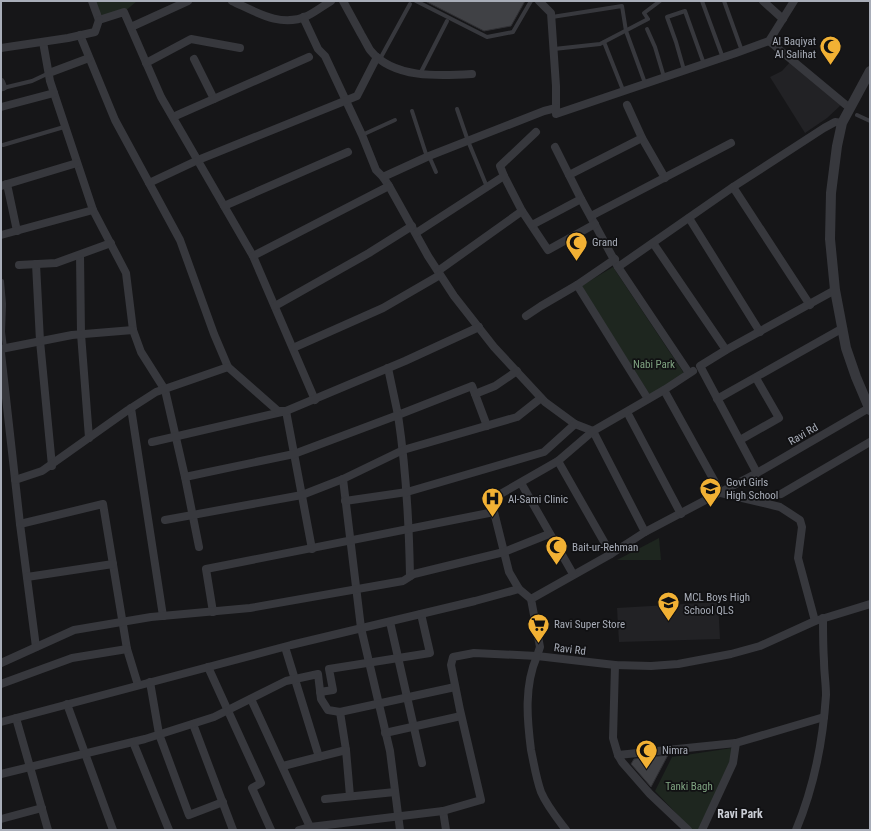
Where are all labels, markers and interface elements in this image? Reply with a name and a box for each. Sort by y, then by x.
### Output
mosque icon: Al Baqiyat Al Salihat [818,34,844,67]
place label: Al Baqiyat Al Salihat [772,35,816,61]
mosque icon: Grand [563,229,589,262]
place label: Grand [592,236,618,249]
park label: Nabi Park [633,358,675,371]
street label: Ravi Rd [786,421,820,448]
school or university icon: Govt Girls High School [697,475,723,508]
place label: Govt Girls High School [726,476,778,502]
hospital icon: Al-Sami Clinic [480,486,506,519]
place label: Al-Sami Clinic [508,493,568,506]
mosque icon: Bait-ur-Rehman [544,534,570,567]
place label: Bait-ur-Rehman [572,541,638,554]
school or university icon: MCL Boys High School QLS [656,590,682,623]
place label: MCL Boys High School QLS [684,591,750,617]
supermarket icon: Ravi Super Store [525,611,551,644]
place label: Ravi Super Store [554,618,625,631]
street label: Ravi Rd [553,641,587,658]
mosque icon: Nimra [634,737,660,770]
place label: Nimra [662,744,688,757]
park label: Tanki Bagh [665,780,713,793]
district label: Ravi Park [717,807,763,821]

